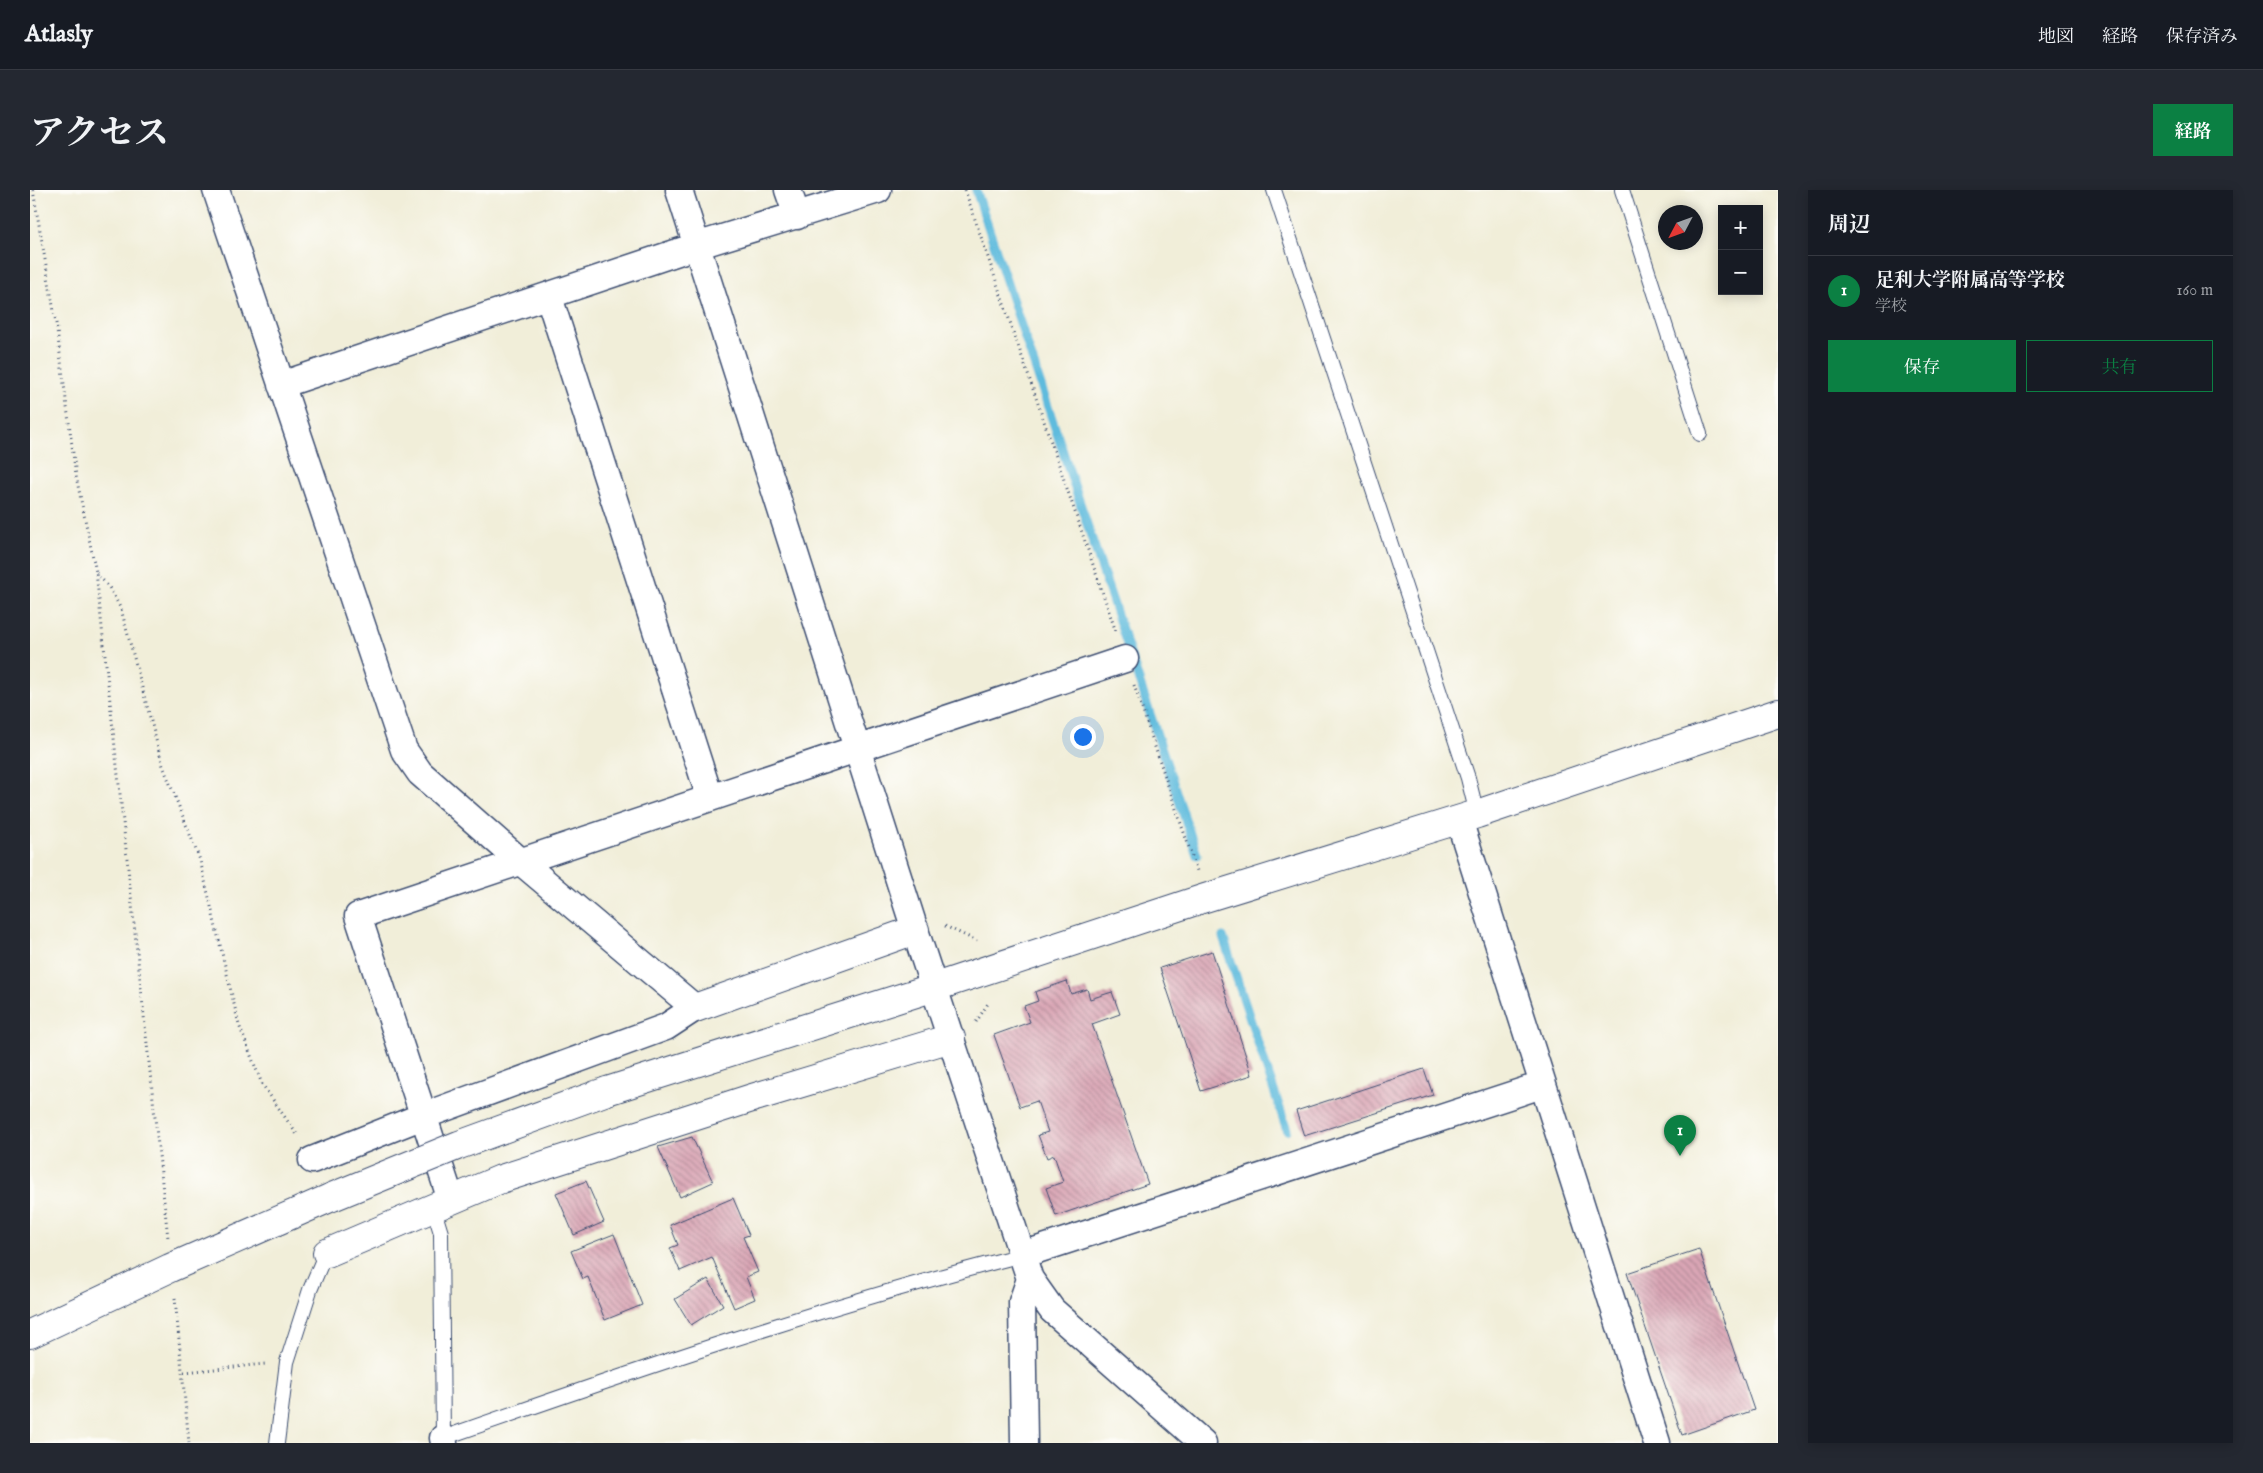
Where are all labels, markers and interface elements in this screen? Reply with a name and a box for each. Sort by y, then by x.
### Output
text: Atlasly [25,19,93,50]
text: 地図 [2038,26,2074,49]
text: 経路 [2102,26,2138,49]
text: 保存済み [2166,26,2238,49]
button: 経路 [2153,104,2233,156]
text: アクセス [30,112,169,157]
north arrow [1658,205,1703,250]
map controls [1718,205,1763,295]
button: + [1718,205,1763,250]
text: 周辺 [1828,212,1870,239]
button: − [1718,250,1763,295]
text: 足利大学附属高等学校 [1875,269,2065,293]
text: 1 [1841,281,1847,301]
text: 160 m [2177,281,2213,301]
text: 学校 [1875,297,1907,317]
button: 保存 [1828,340,2016,392]
button: 共有 [2026,340,2213,392]
your location [1070,724,1096,750]
pin: 1 [1664,1115,1696,1156]

